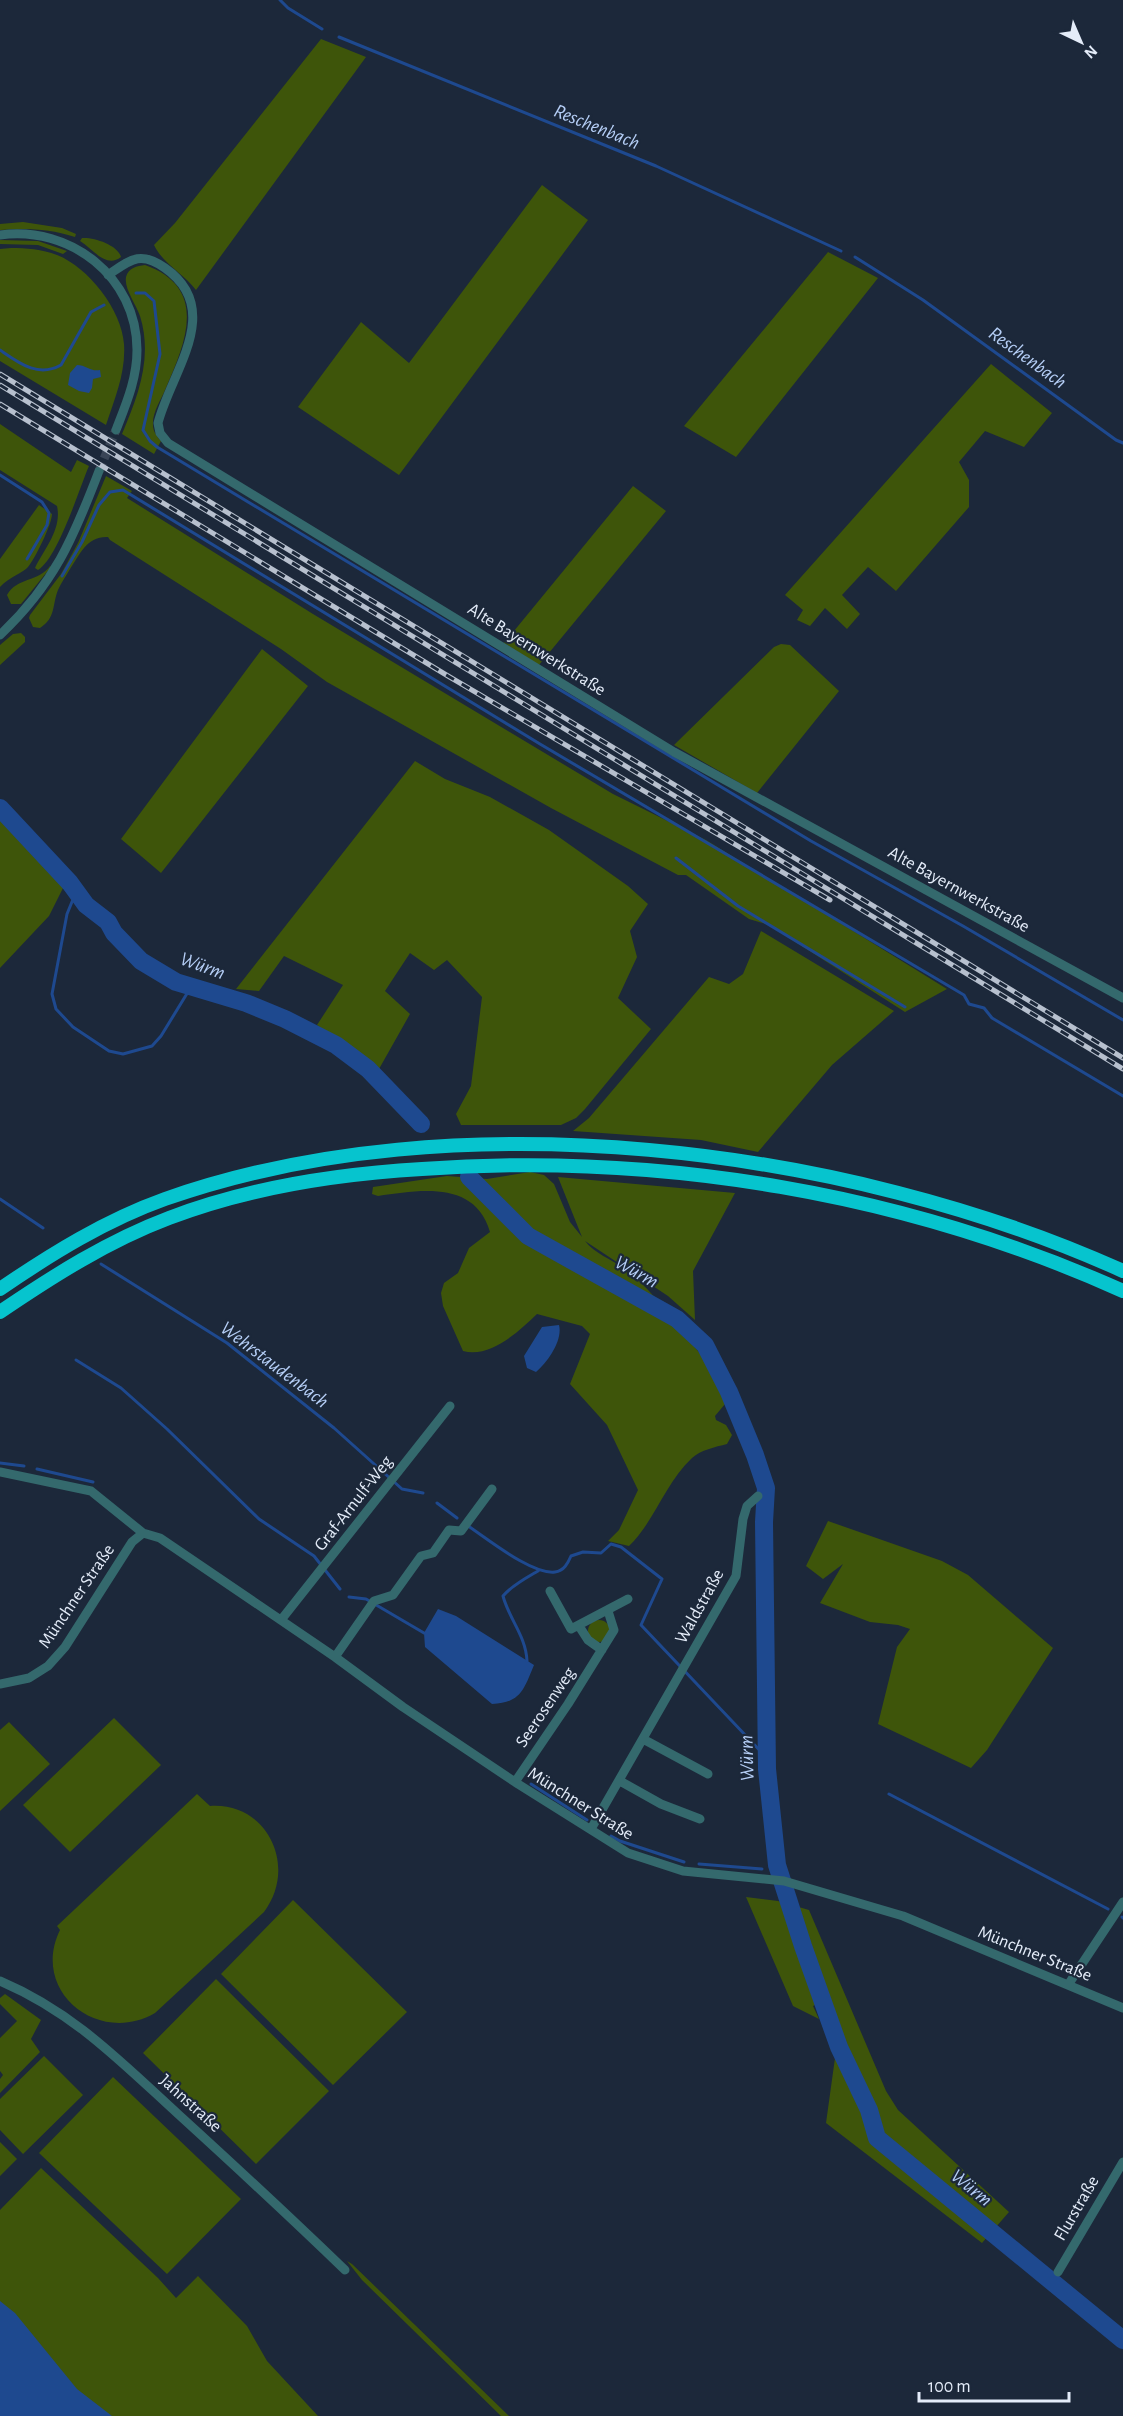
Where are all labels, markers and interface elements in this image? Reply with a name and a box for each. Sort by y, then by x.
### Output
north arrow [1051,12,1111,72]
text: N [1081,42,1100,62]
water label: Reschenbach [551,101,642,153]
water label: Reschenbach [985,323,1070,392]
street label: Alte Bayernwerkstraße [464,600,609,700]
street label: Alte Bayernwerkstraße [885,844,1032,936]
water label: Würm [177,949,228,983]
water label: Würm [611,1252,662,1292]
water label: Wehrstaudenbach [217,1318,332,1412]
street label: Graf-Arnulf-Weg [311,1453,396,1554]
street label: Münchner Straße [36,1541,118,1652]
street label: Waldstraße [672,1566,728,1647]
street label: Seerosenweg [513,1664,579,1751]
water label: Würm [736,1734,758,1781]
street label: Münchner Straße [524,1764,637,1844]
street label: Münchner Straße [975,1923,1094,1985]
street label: Jahnstraße [156,2071,225,2136]
water label: Würm [947,2165,996,2210]
street label: Flurstraße [1051,2173,1103,2244]
scale bar [919,2365,1069,2403]
text: 100 m [928,2378,971,2396]

